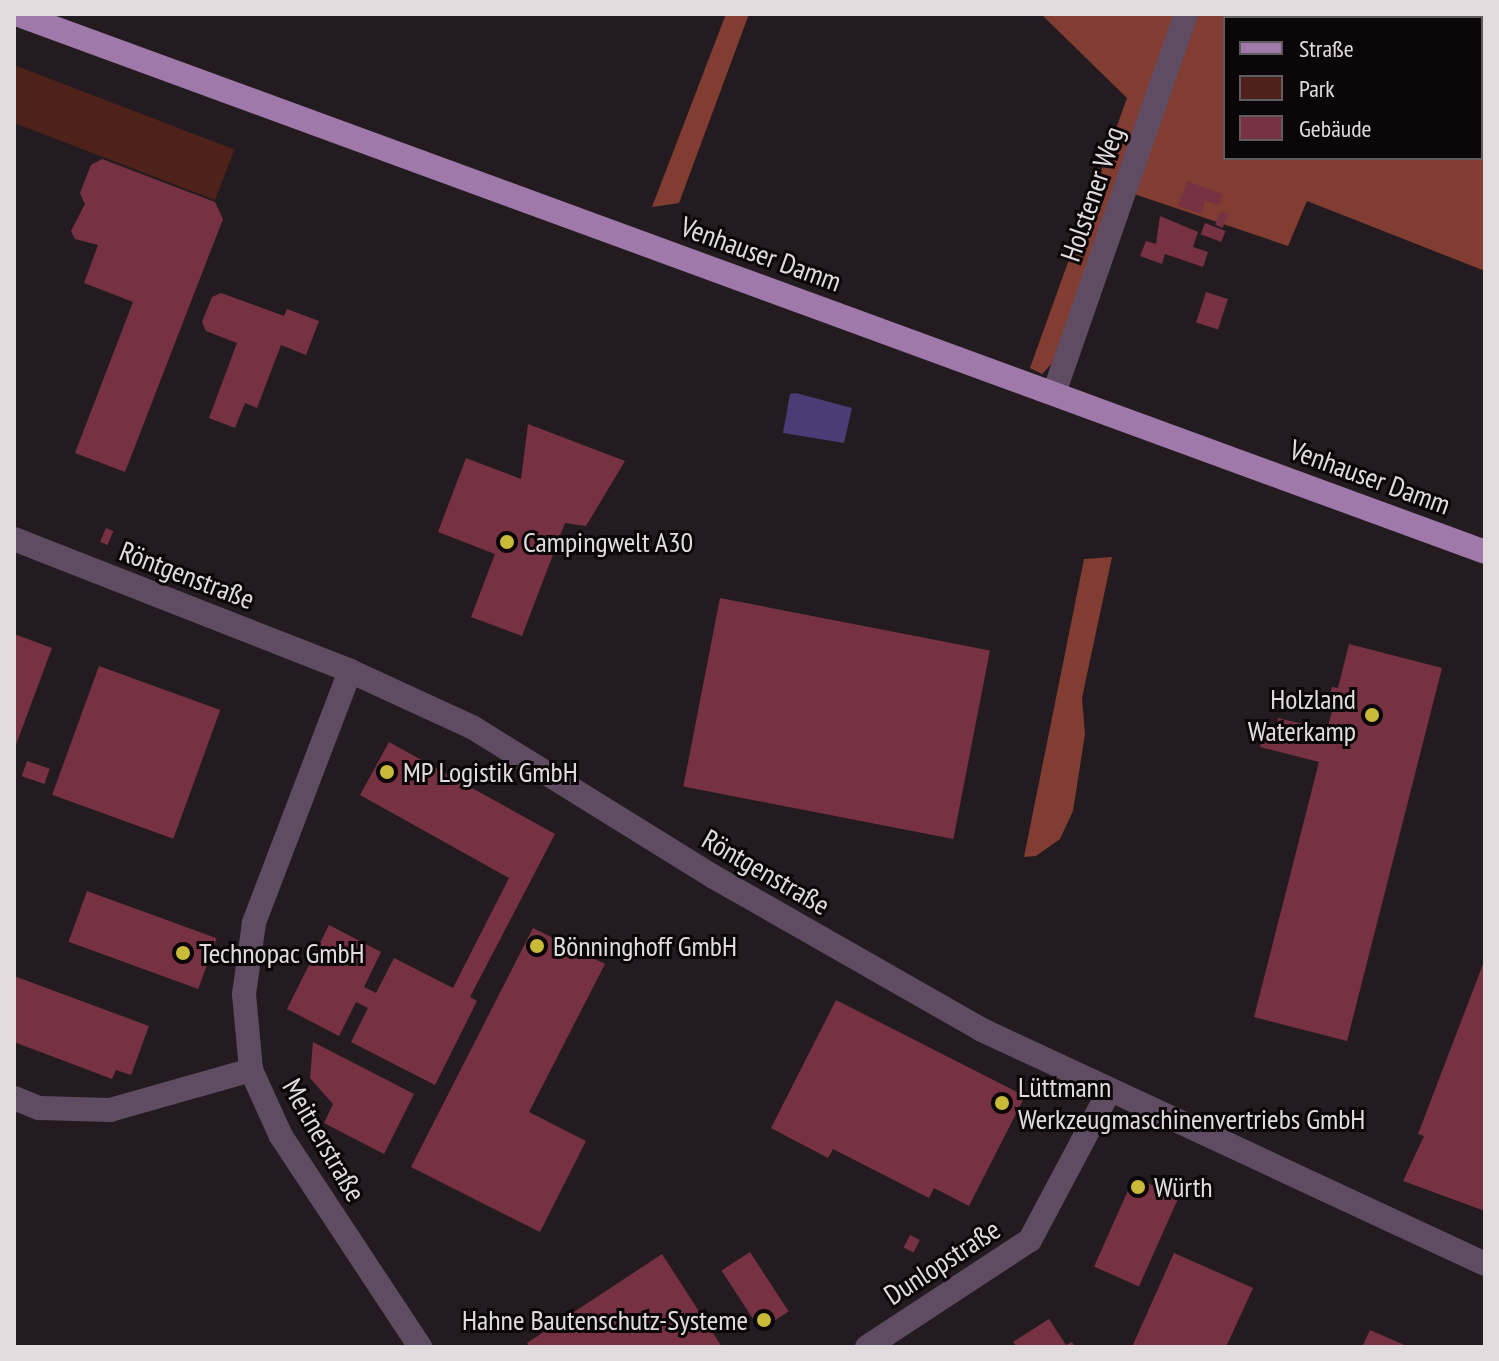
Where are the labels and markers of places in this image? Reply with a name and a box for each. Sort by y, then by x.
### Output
place label: Campingwelt A30 [523,525,694,559]
marker: Campingwelt A30 [498,533,516,551]
place label: Holzland Waterkamp [1248,682,1356,748]
marker: Holzland Waterkamp [1363,706,1381,724]
place label: MP Logistik GmbH [403,755,579,789]
marker: MP Logistik GmbH [378,763,396,781]
place label: Bönninghoff GmbH [553,929,737,963]
place label: Technopac GmbH [199,936,365,970]
marker: Bönninghoff GmbH [528,937,546,955]
marker: Technopac GmbH [174,944,192,962]
place label: Lüttmann Werkzeugmaschinenvertriebs GmbH [1018,1070,1365,1136]
marker: Lüttmann Werkzeugmaschinenvertriebs GmbH [993,1094,1011,1112]
place label: Würth [1154,1170,1213,1204]
marker: Würth [1129,1178,1147,1196]
place label: Hahne Bautenschutz-Systeme [462,1303,748,1337]
marker: Hahne Bautenschutz-Systeme [755,1311,773,1329]

